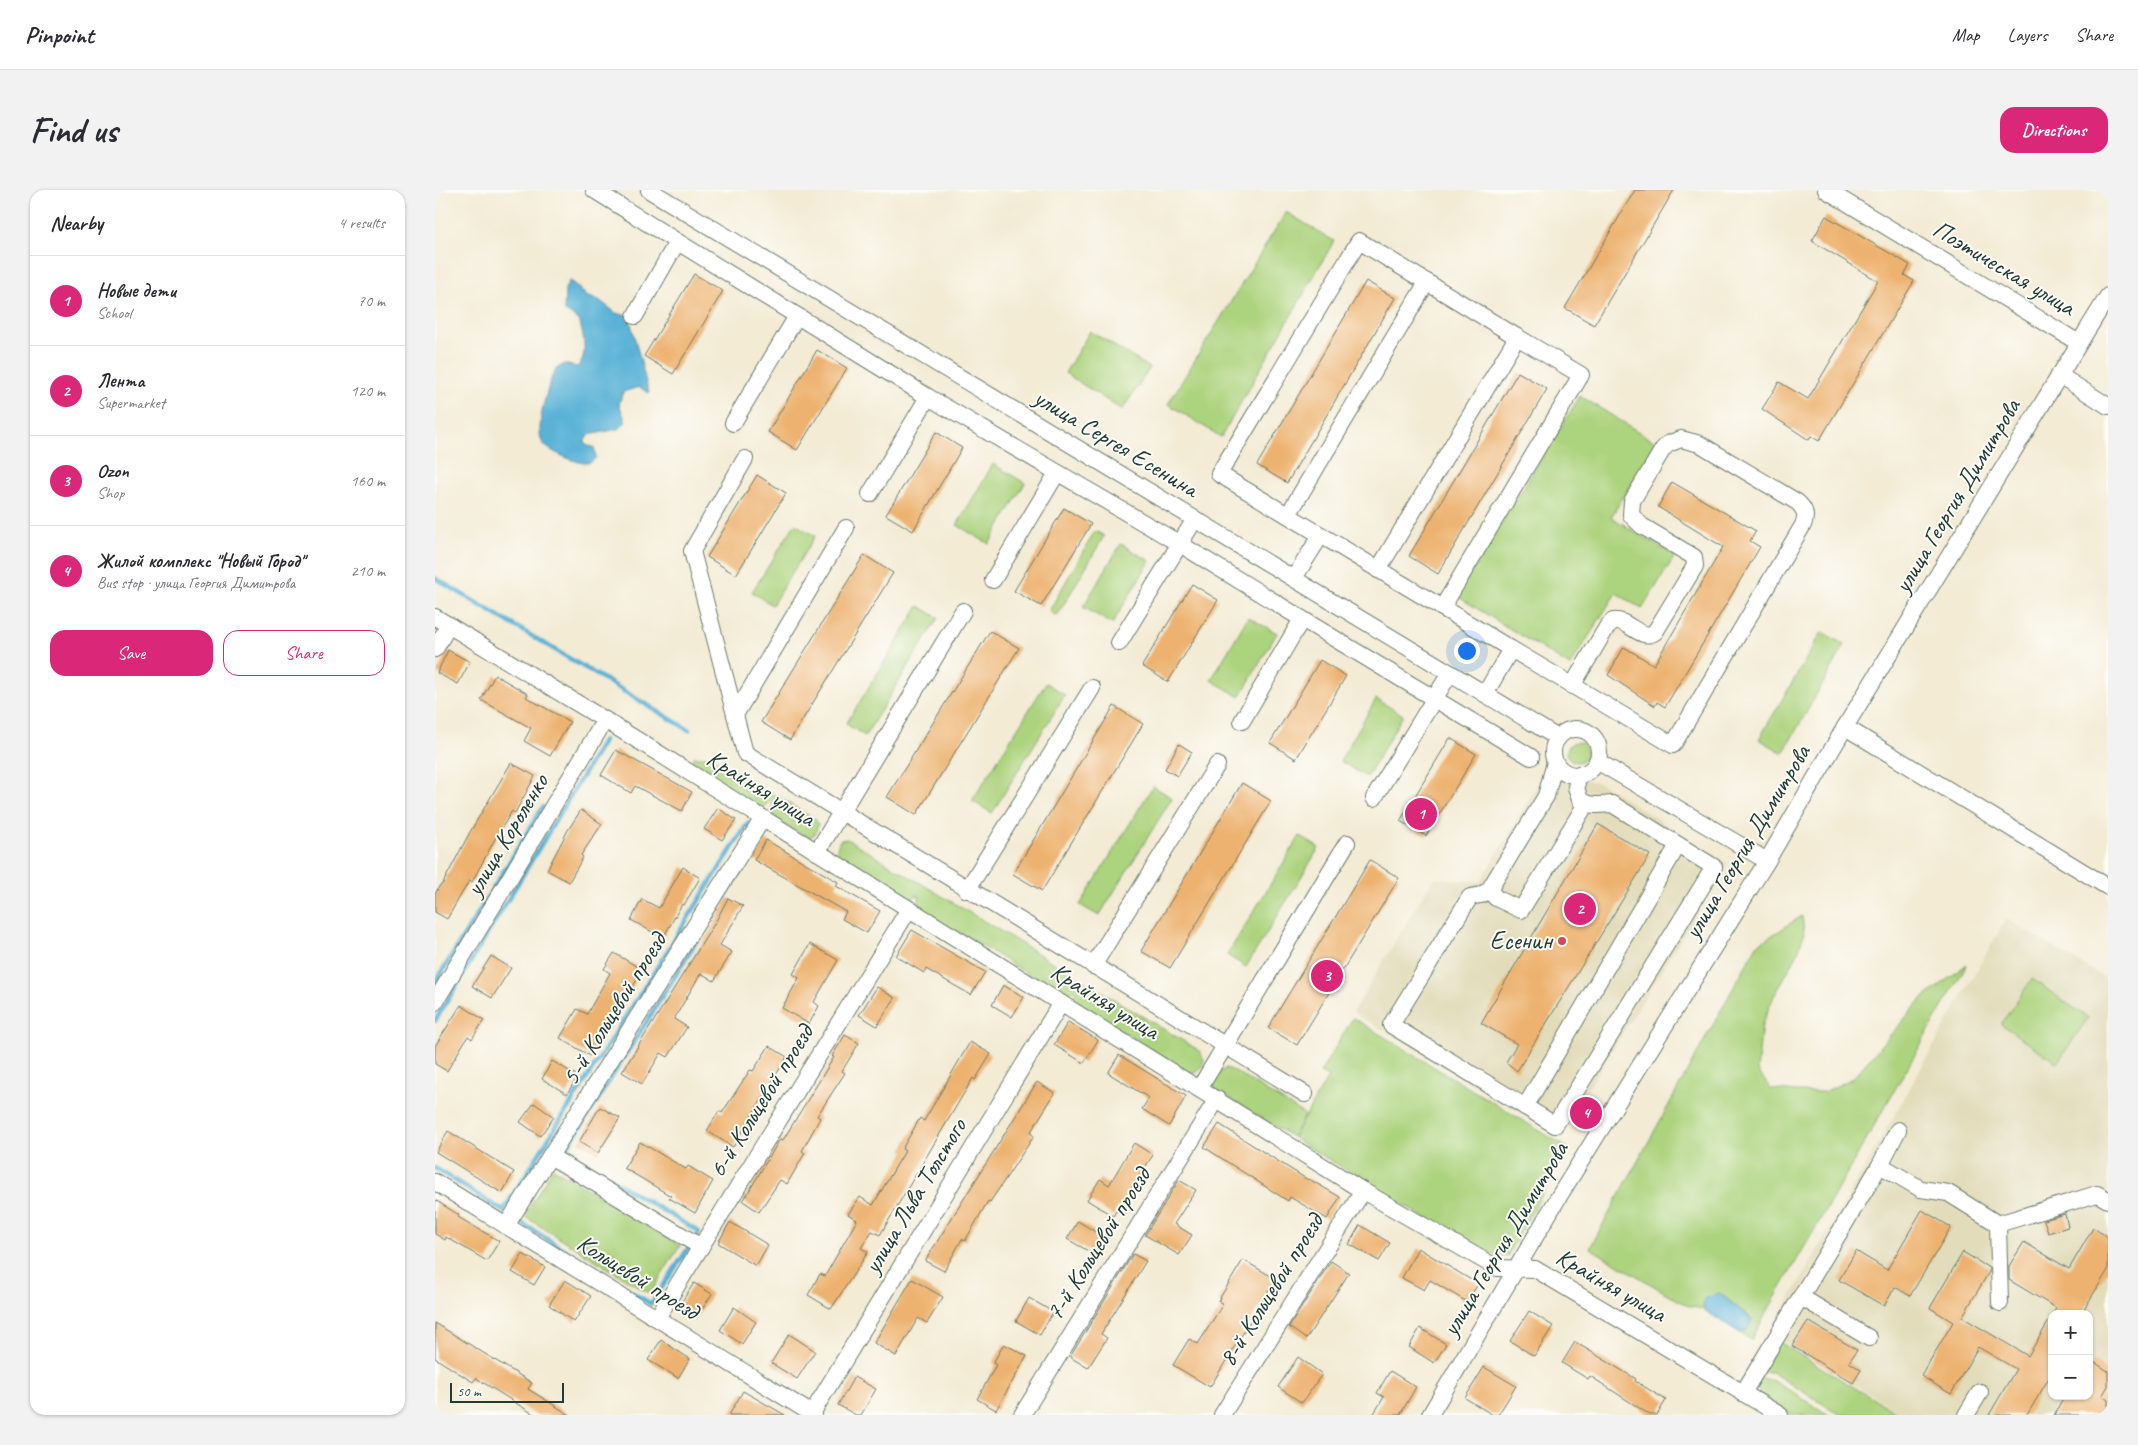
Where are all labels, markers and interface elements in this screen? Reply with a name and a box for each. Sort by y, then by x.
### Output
text: Pinpoint [25,20,94,50]
text: Map [1952,24,1980,46]
text: Layers [2008,24,2047,46]
text: Share [2075,24,2113,46]
button: Directions [2000,107,2108,153]
text: Find us [30,108,117,153]
text: Nearby [50,210,103,236]
text: 4 results [338,213,385,233]
street label: Поэтическая улица [1927,213,2083,324]
text: Новые дети [97,279,176,303]
text: 1 [62,291,70,311]
text: 70 m [358,291,385,311]
text: School [97,303,131,323]
text: Лента [97,369,145,393]
street label: улица Сергея Есенина [1026,380,1206,506]
text: 2 [62,381,70,401]
text: 120 m [351,381,385,401]
street label: улица Георгия Димитрова [1885,391,2029,601]
text: Supermarket [97,393,165,413]
text: Ozon [97,459,129,483]
text: 3 [62,471,70,491]
text: 160 m [351,471,385,491]
text: Shop [97,483,124,503]
text: Жилой комплекс "Новый Город" [97,549,304,573]
text: 4 [62,561,70,581]
text: 210 m [351,561,385,581]
text: Bus stop · улица Георгия Димитрова [97,573,295,593]
button: Save [50,630,213,676]
button: Share [223,630,385,676]
your location [1454,638,1480,664]
street label: улица Георгия Димитрова [1675,737,1819,947]
street label: Крайняя улица [701,742,823,835]
street label: улица Короленко [457,767,557,904]
pin: 1 [1405,795,1437,833]
pin: 2 [1564,890,1596,928]
street label: 5-й Кольцевой проезд [554,925,675,1091]
place label: Есенин [1490,925,1554,957]
marker: Есенин [1556,935,1568,947]
street label: Крайняя улица [1045,955,1167,1048]
pin: 3 [1311,957,1343,995]
street label: 6-й Кольцевой проезд [701,1017,822,1183]
pin: 4 [1570,1094,1602,1132]
street label: улица Льва Толстого [855,1112,974,1281]
street label: улица Георгия Димитрова [1433,1134,1577,1344]
street label: 7-й Кольцевой проезд [1038,1160,1159,1326]
street label: 8-й Кольцевой проезд [1211,1206,1332,1372]
street label: Кольцевой проезд [571,1227,707,1328]
street label: Крайняя улица [1550,1241,1674,1330]
map controls [2048,1310,2093,1400]
button: + [2048,1310,2093,1355]
button: − [2048,1355,2093,1400]
scale bar [450,1380,564,1403]
text: 50 m [457,1383,481,1400]

